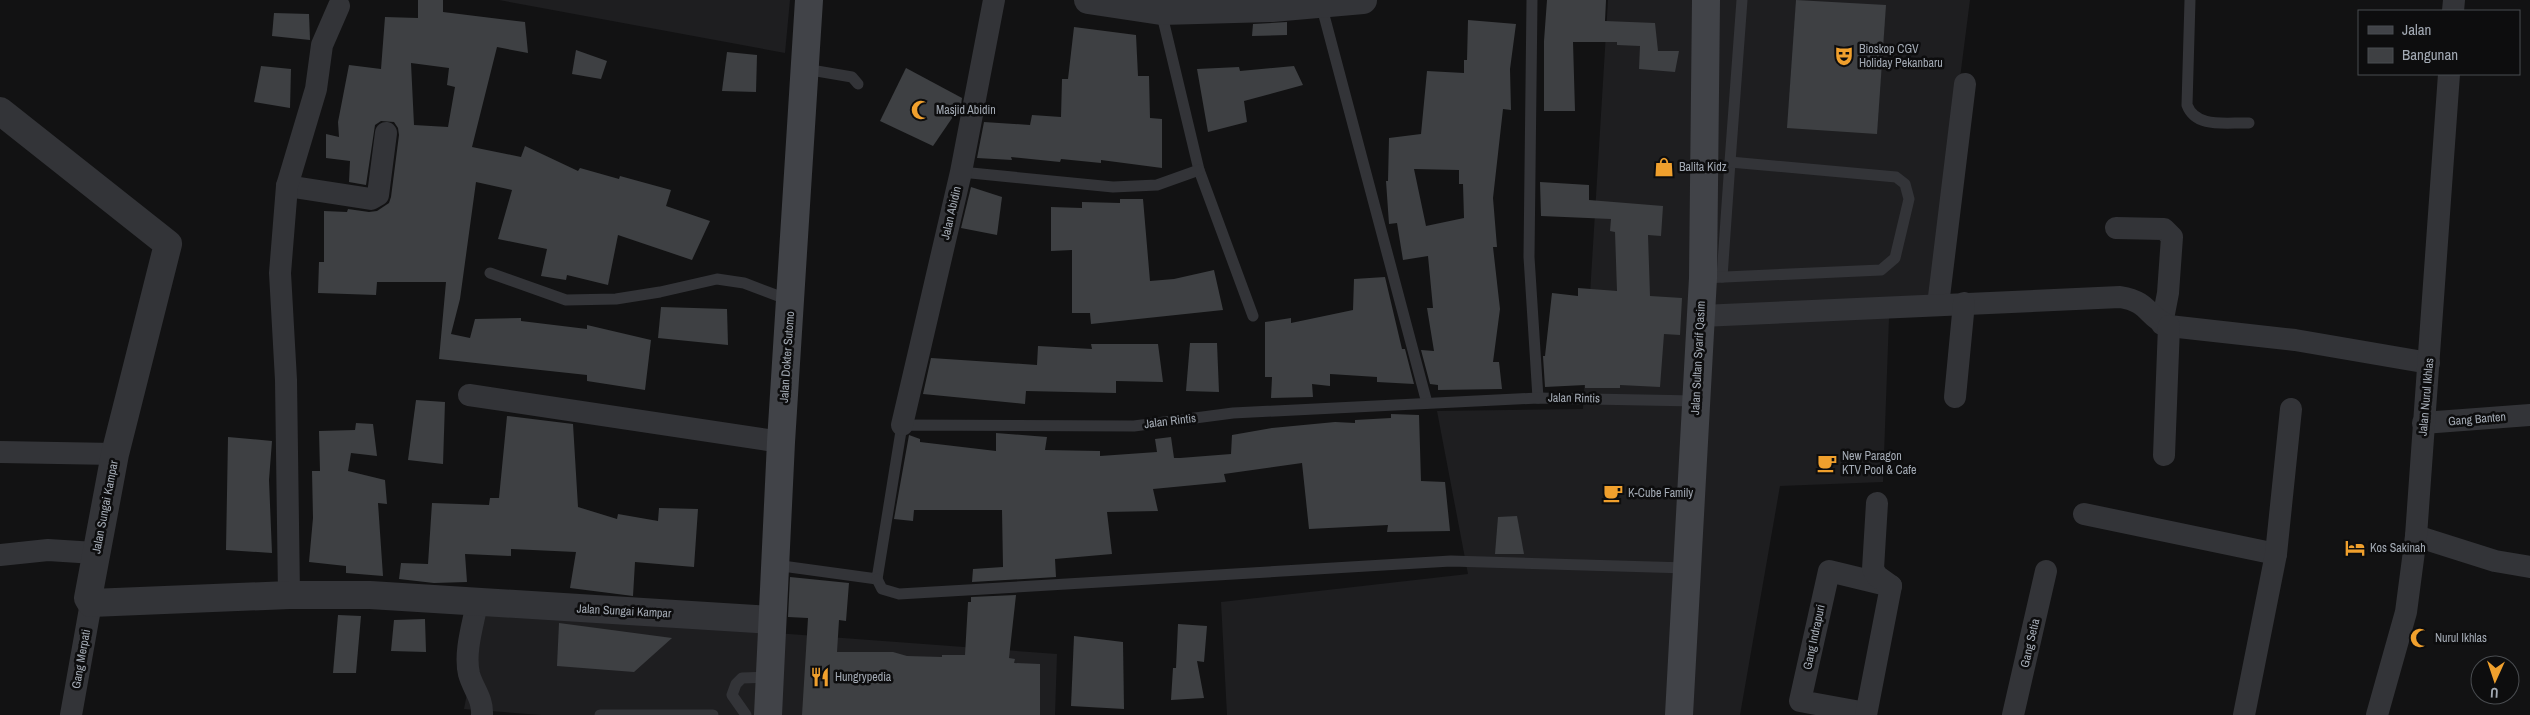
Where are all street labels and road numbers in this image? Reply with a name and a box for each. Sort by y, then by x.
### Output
street label: Jalan Abidin [937,185,965,241]
street label: Jalan Sultan Syarif Qasim [1687,300,1709,416]
street label: Jalan Dokter Sutomo [776,311,798,403]
street label: Jalan Nurul Ikhlas [2415,357,2437,437]
street label: Jalan Rintis [1548,390,1600,406]
street label: Gang Banten [2447,409,2507,429]
street label: Jalan Rintis [1143,410,1197,432]
street label: Jalan Sungai Kampar [88,458,122,555]
street label: Jalan Sungai Kampar [576,601,672,622]
street label: Gang Indrapuri [1799,603,1829,671]
street label: Gang Setia [2017,616,2044,669]
street label: Gang Merpati [68,628,94,690]

